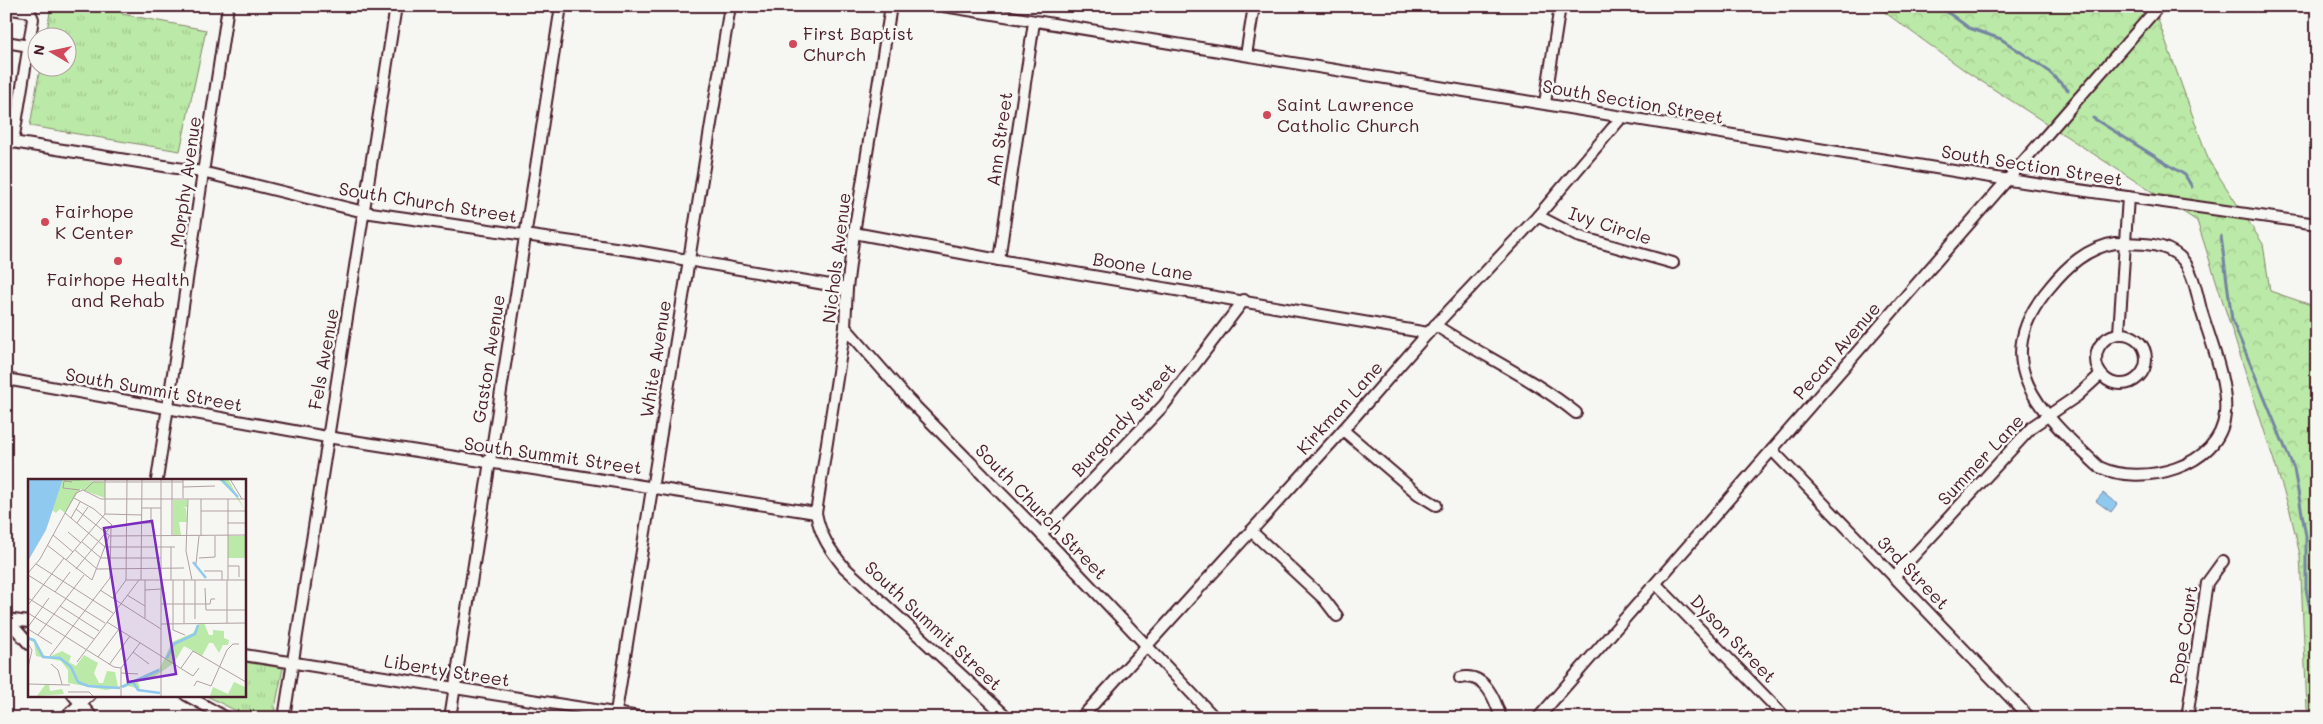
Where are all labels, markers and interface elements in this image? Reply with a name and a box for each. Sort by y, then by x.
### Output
place label: First Baptist Church [803,21,914,66]
north arrow [28,28,78,78]
marker: First Baptist Church [787,38,799,50]
text: N [28,43,49,57]
street label: South Section Street [1541,73,1726,129]
street label: Ann Street [980,90,1018,188]
place label: Saint Lawrence Catholic Church [1277,92,1419,137]
marker: Saint Lawrence Catholic Church [1261,109,1273,121]
street label: Morphy Avenue [164,114,206,249]
street label: South Section Street [1940,139,2125,191]
street label: South Church Street [337,176,519,228]
street label: Nichols Avenue [816,191,856,325]
place label: Fairhope K Center [55,199,134,244]
street label: Ivy Circle [1566,200,1655,250]
marker: Fairhope K Center [39,216,51,228]
street label: Boone Lane [1091,246,1195,286]
marker: Fairhope Health and Rehab [112,255,124,267]
place label: Fairhope Health and Rehab [47,267,189,312]
street label: Gaston Avenue [466,293,510,425]
street label: Pecan Avenue [1787,296,1885,404]
street label: White Avenue [634,298,676,419]
street label: Fels Avenue [302,306,344,411]
street label: Kirkman Lane [1291,355,1388,459]
street label: Burgandy Street [1066,357,1181,481]
street label: South Summit Street [64,362,245,416]
street label: Summer Lane [1932,409,2029,510]
street label: South Summit Street [463,431,644,479]
street label: South Church Street [971,438,1113,584]
inset map [28,479,245,696]
street label: 3rd Street [1872,530,1955,614]
street label: South Summit Street [860,555,1008,695]
street label: Pope Court [2163,584,2203,686]
street label: Dyson Street [1685,589,1782,688]
street label: Liberty Street [383,648,512,692]

